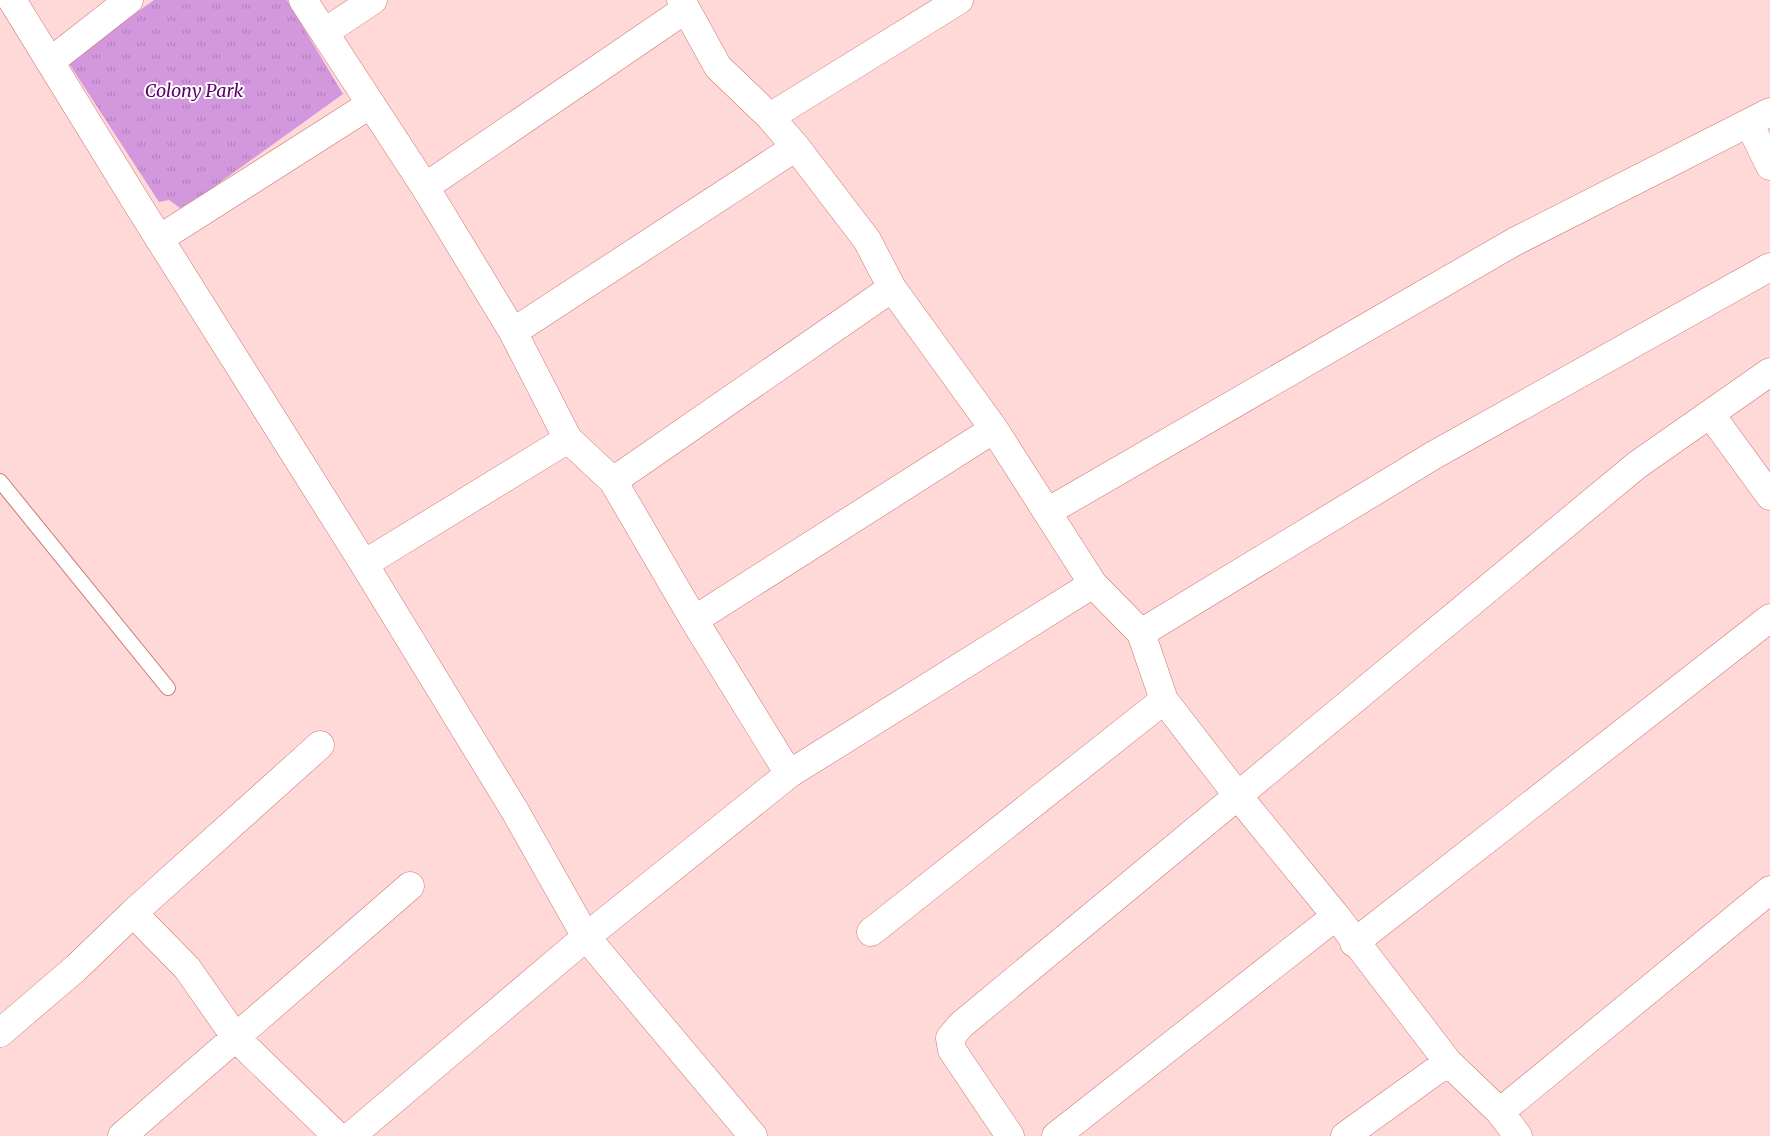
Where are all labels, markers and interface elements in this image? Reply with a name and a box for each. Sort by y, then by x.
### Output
park label: Colony Park [145,79,243,102]

